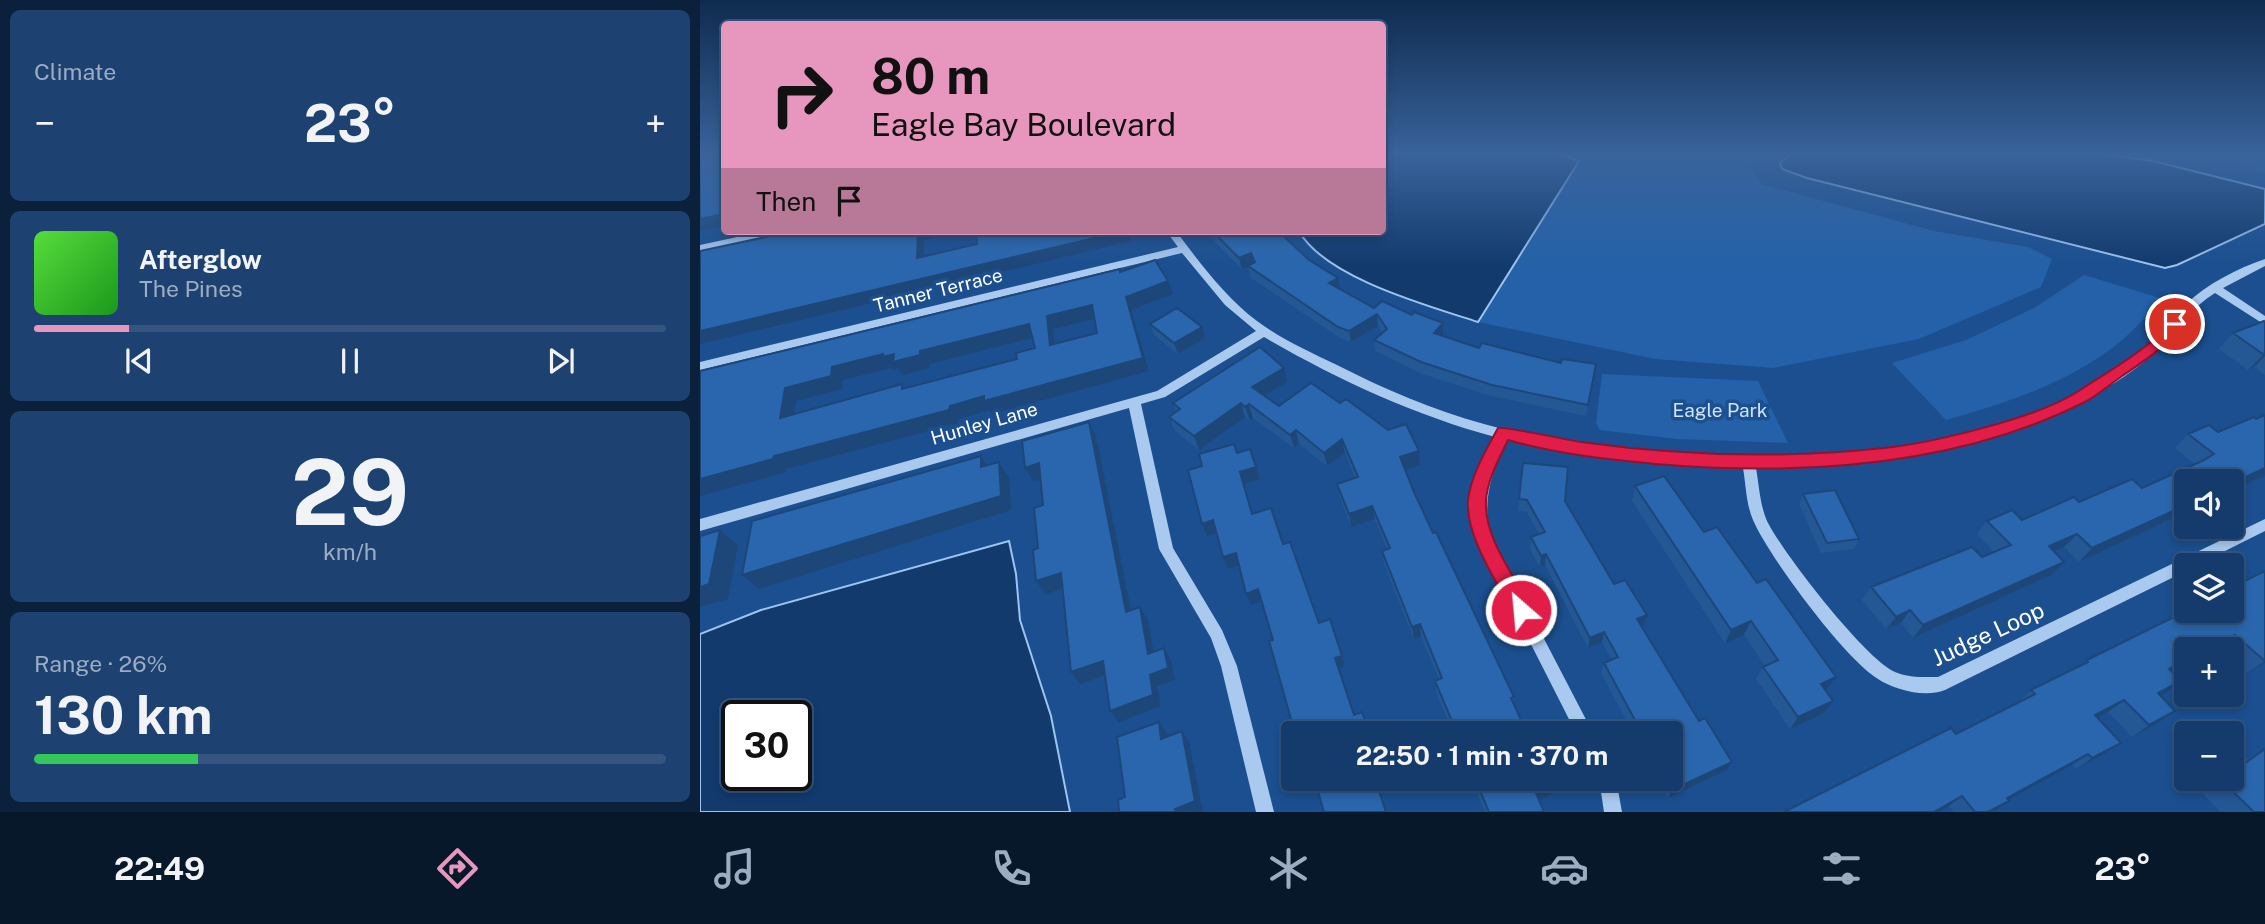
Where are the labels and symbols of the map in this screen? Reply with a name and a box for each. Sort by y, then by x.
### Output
street label: Tanner Terrace [871,263,1005,317]
pin [2145,294,2205,354]
street label: Hunley Lane [928,397,1040,449]
park label: Eagle Park [1672,399,1768,421]
position arrow [1484,573,1558,647]
street label: Judge Loop [1927,596,2048,671]
speed limit sign: 30 [721,700,812,791]

